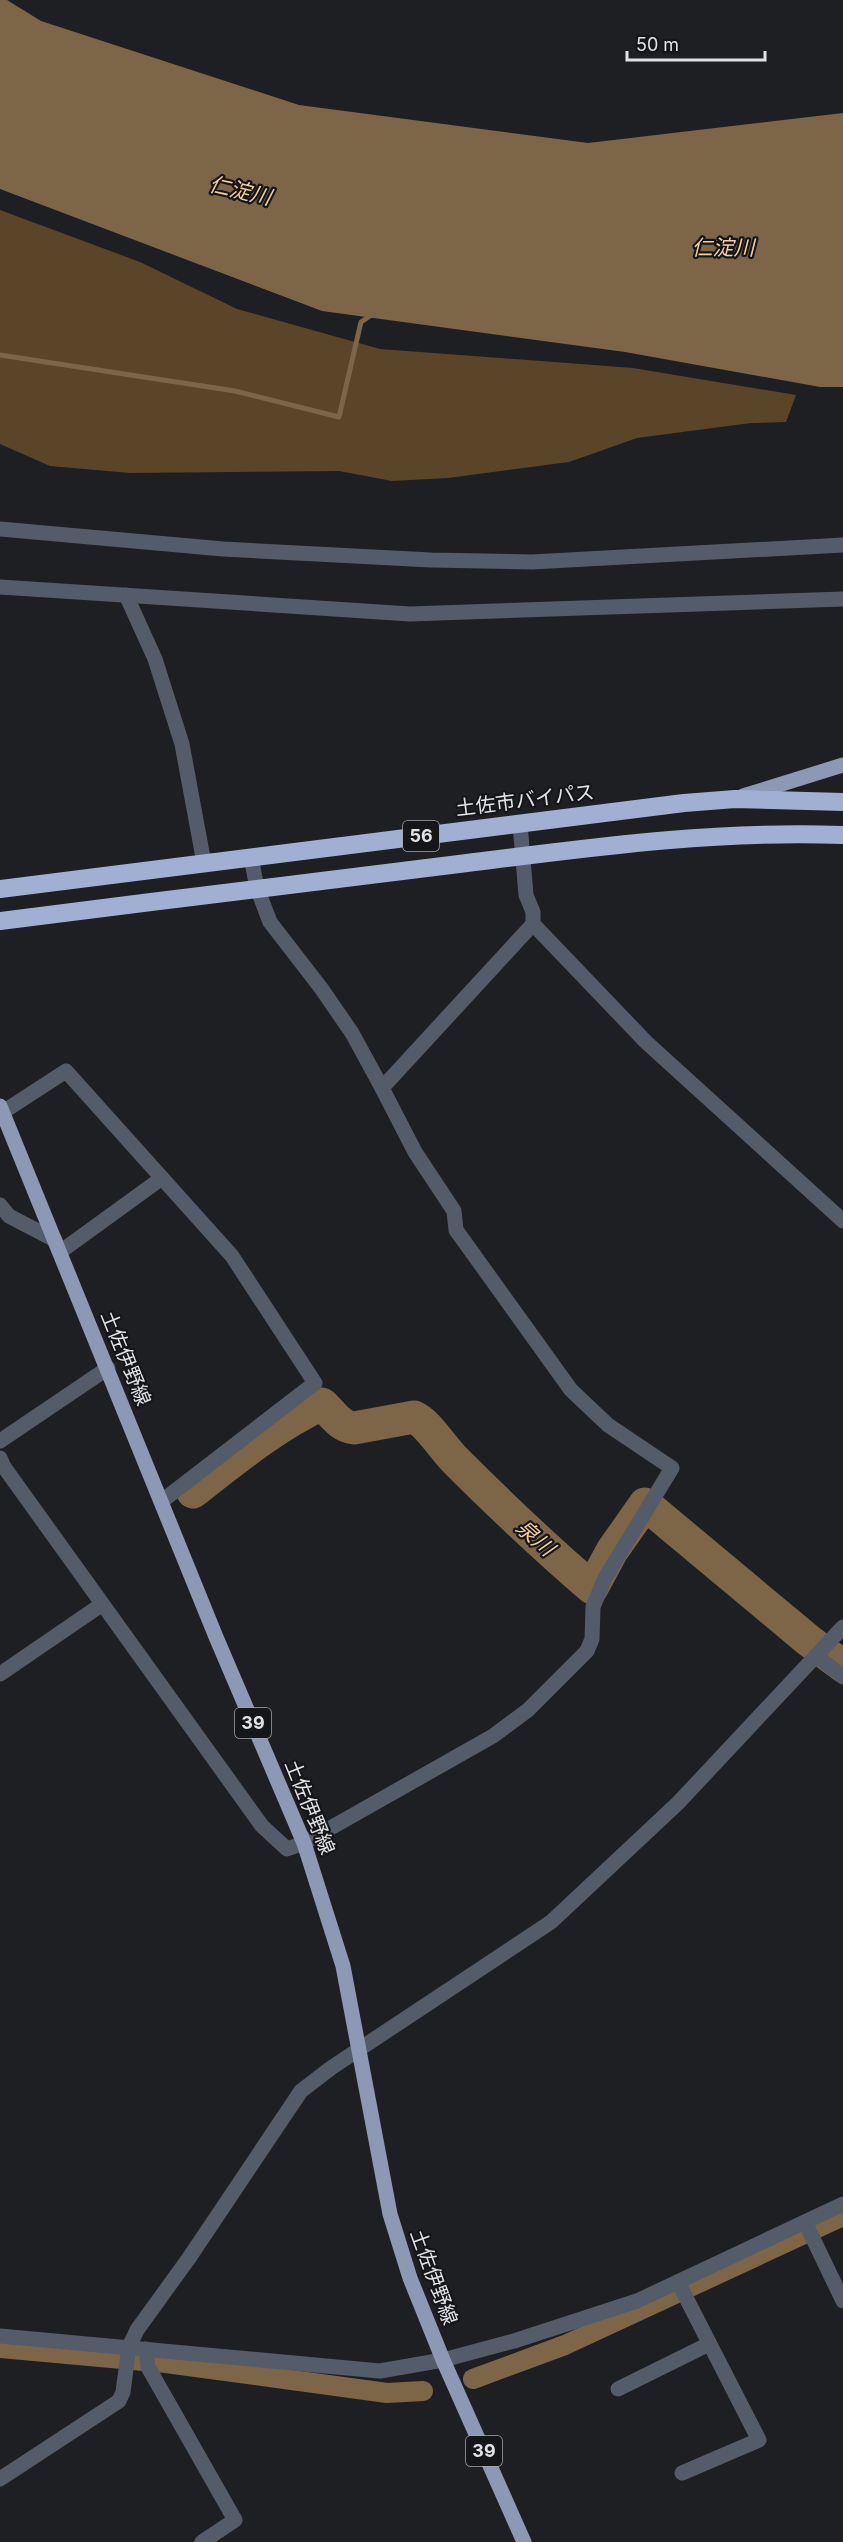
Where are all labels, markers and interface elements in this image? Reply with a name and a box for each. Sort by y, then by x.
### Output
scale bar [627,24,765,62]
text: 50 m [636,34,679,55]
water label: 仁淀川 [207,171,276,210]
water label: 仁淀川 [692,235,756,260]
street label: 土佐市バイパス [454,780,596,820]
road number: 56 [403,821,439,851]
street label: 土佐伊野線 [96,1307,156,1409]
water label: 泉川 [511,1514,561,1562]
road number: 39 [235,1708,271,1738]
street label: 土佐伊野線 [280,1756,340,1858]
street label: 土佐伊野線 [406,2226,462,2328]
road number: 39 [466,2436,502,2466]

